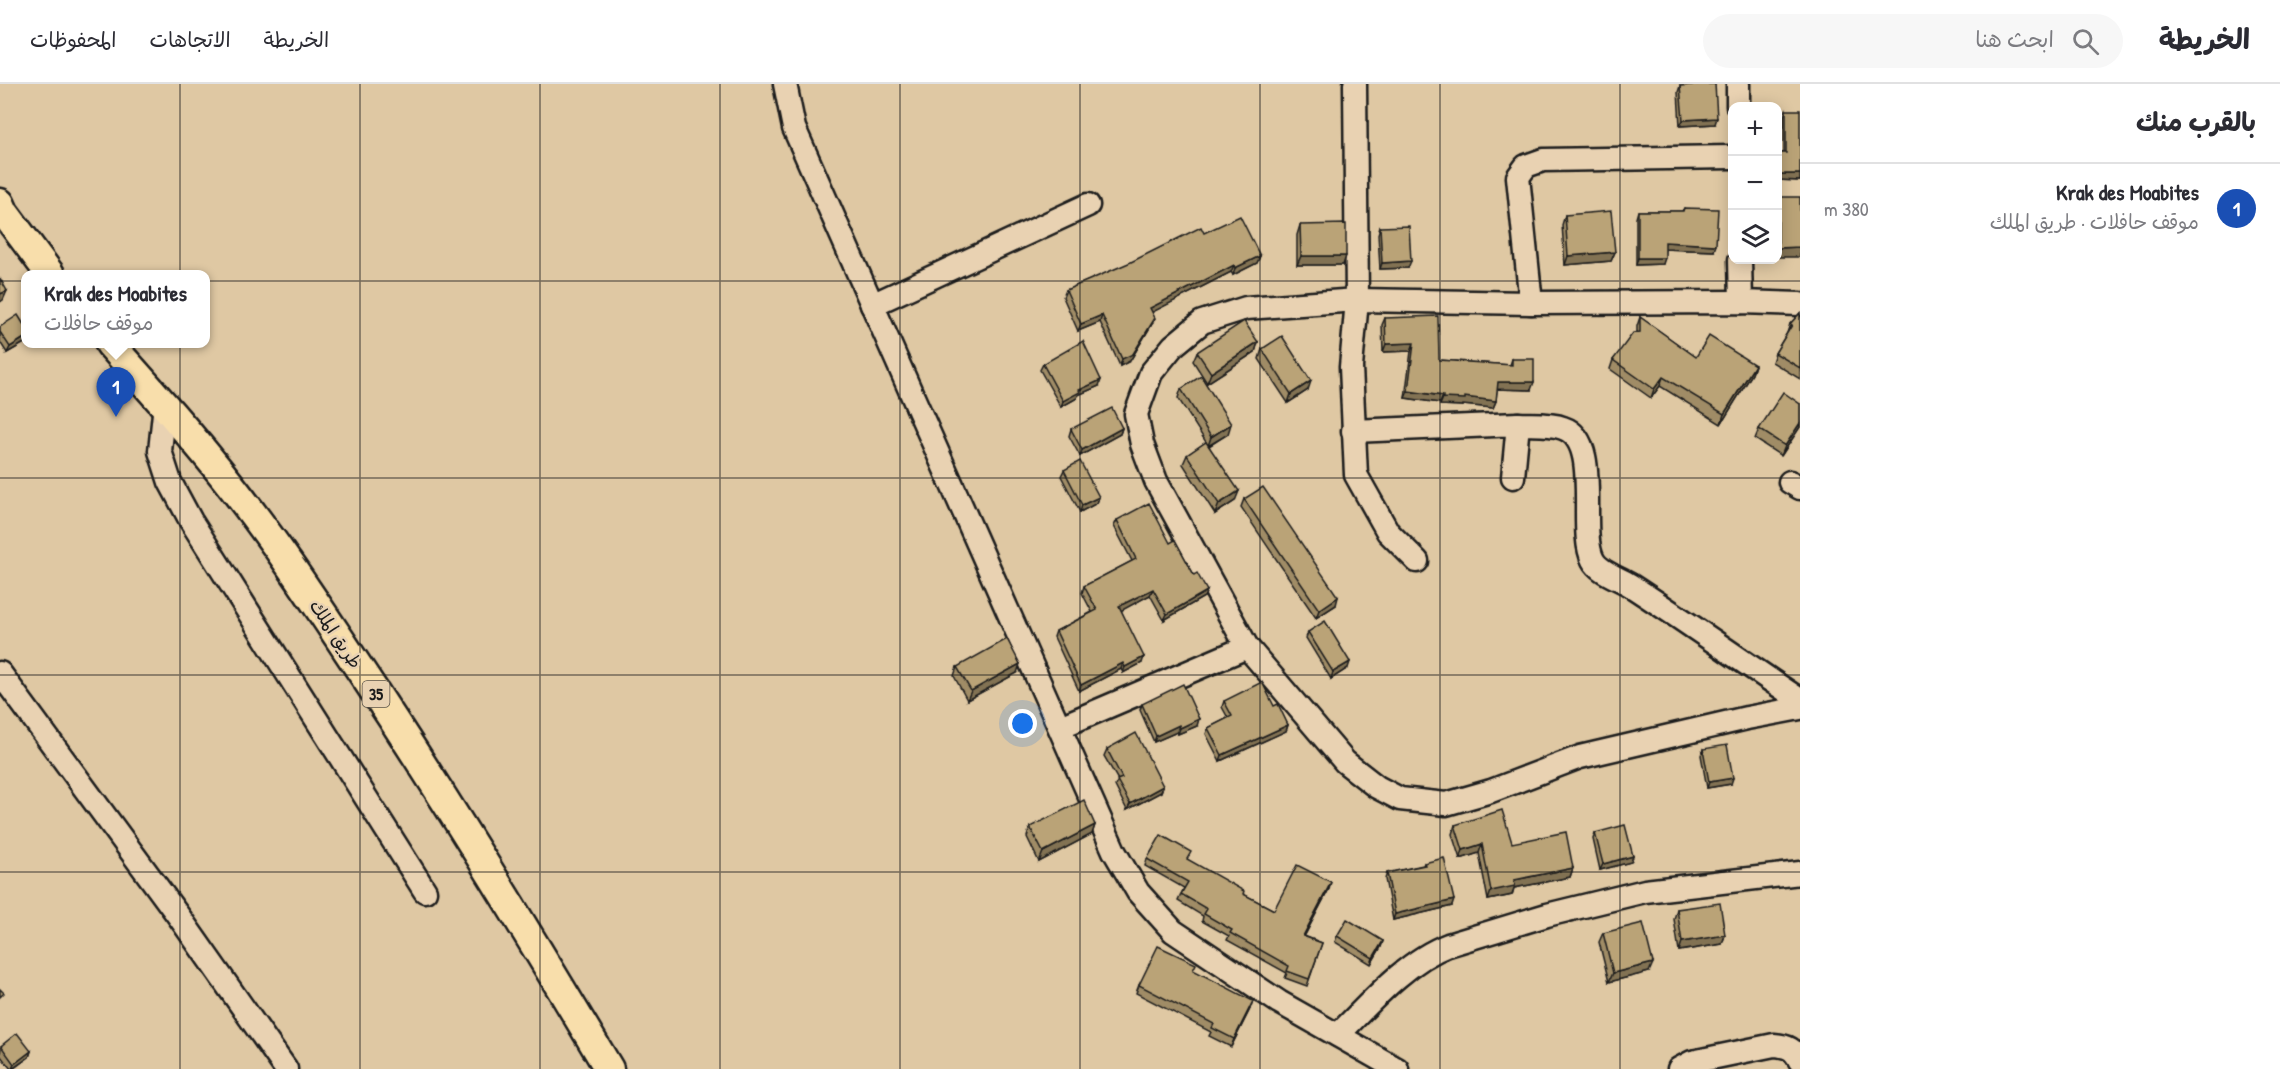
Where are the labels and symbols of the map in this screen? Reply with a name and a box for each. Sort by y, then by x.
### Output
pin: 1 [96,368,136,417]
street label: طريق الملك [304,595,368,673]
road number: 35 [362,681,389,707]
your location [1008,709,1037,738]

